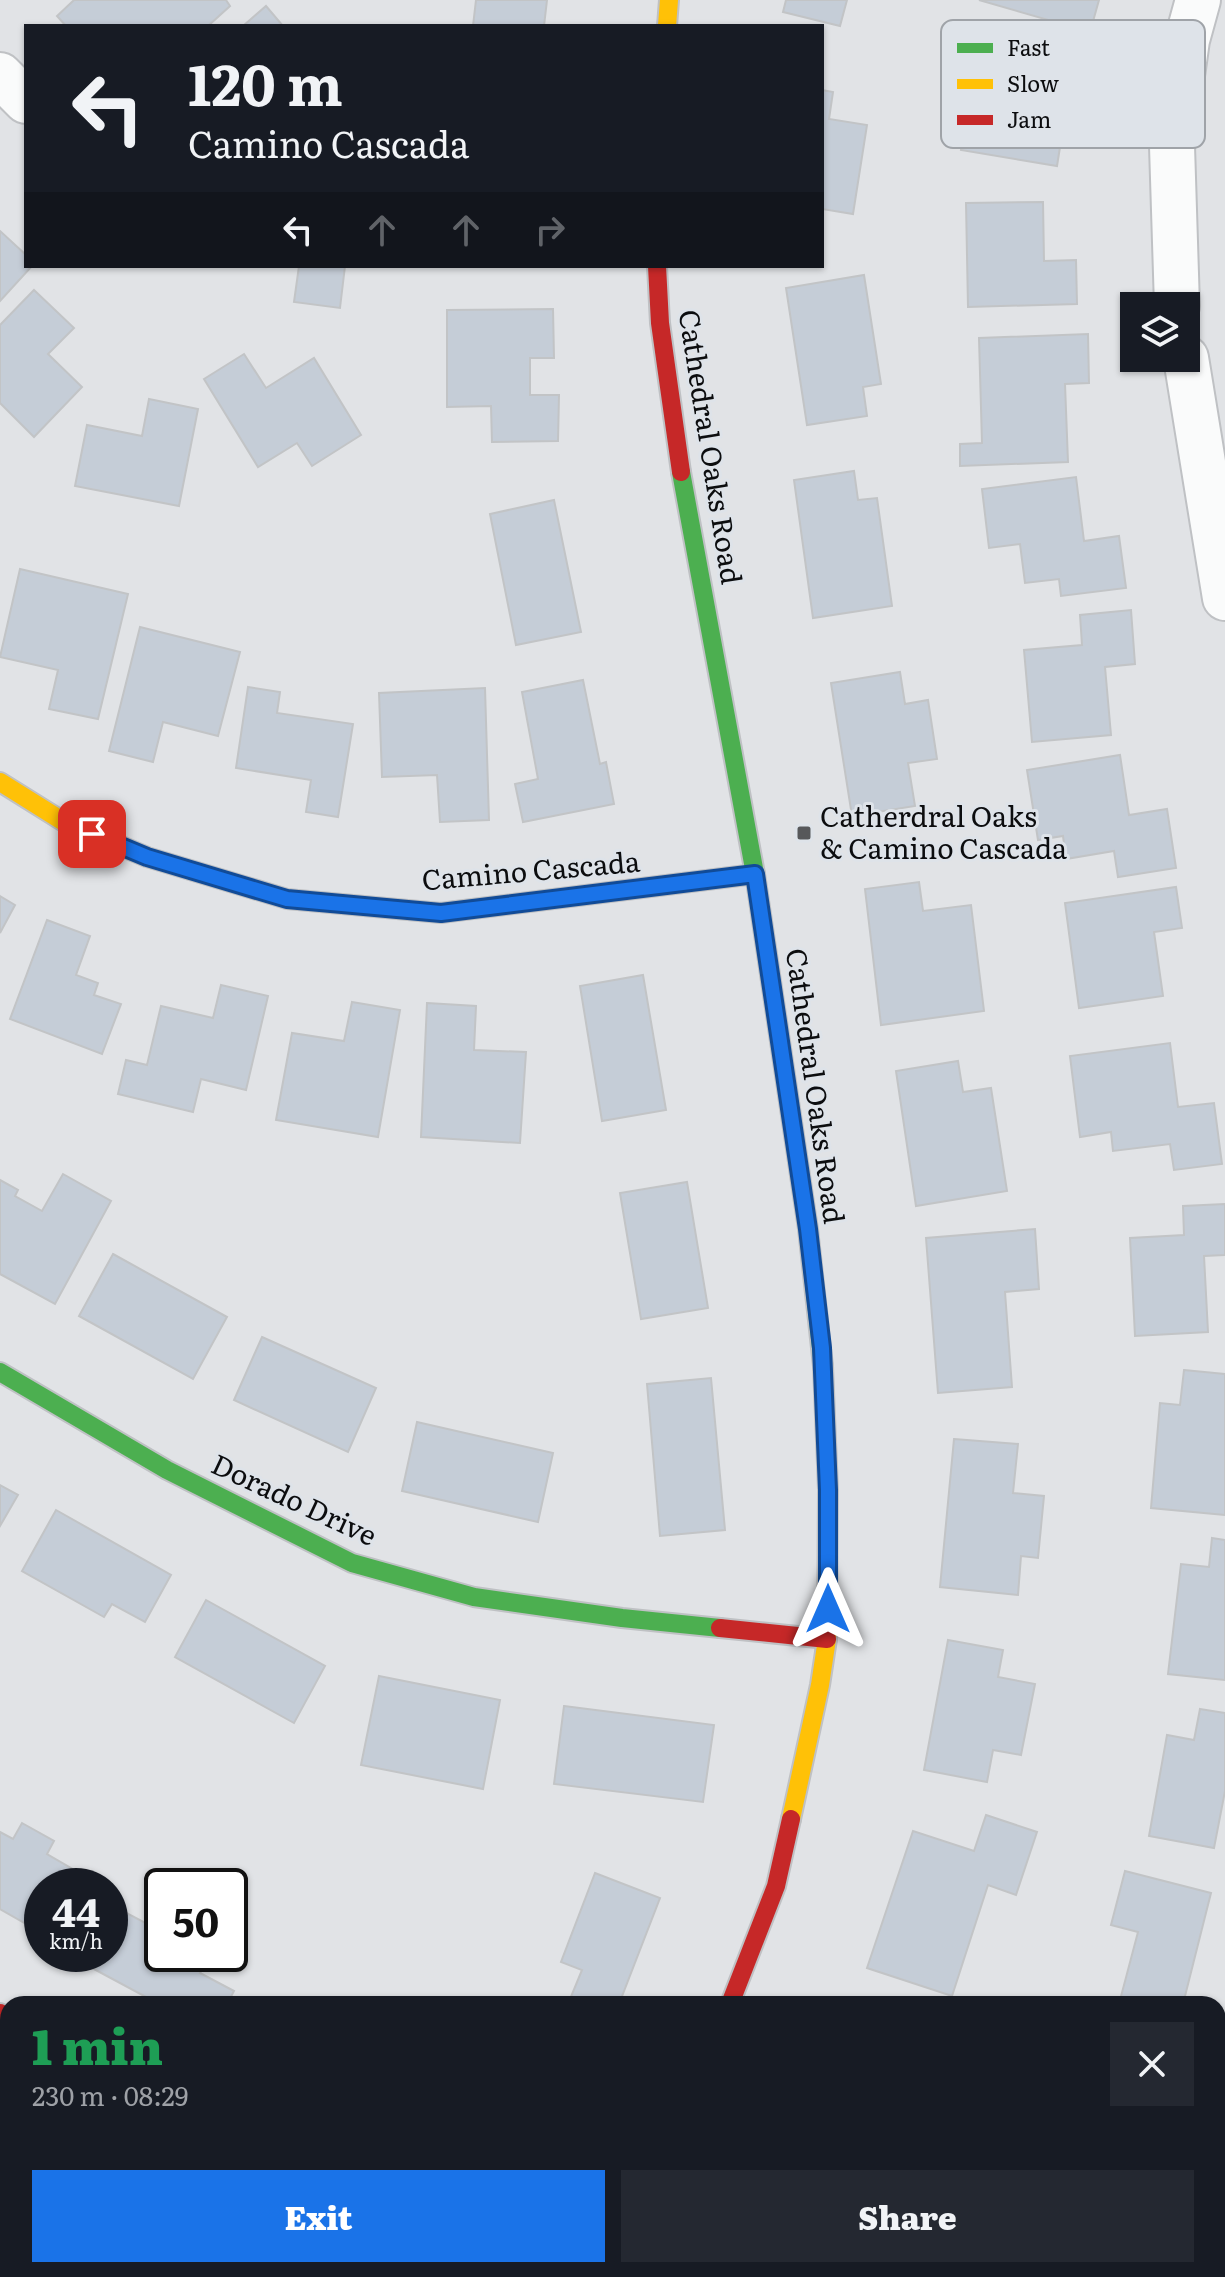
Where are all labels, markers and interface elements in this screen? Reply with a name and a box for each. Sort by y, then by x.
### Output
legend [941,20,1205,148]
text: Fast [1007,30,1050,63]
text: 120 m [188,40,343,123]
icon: left [56,56,160,160]
text: Slow [1007,66,1059,99]
text: Jam [1007,102,1051,135]
text: Camino Cascada [188,116,469,169]
icon: left [276,208,320,252]
icon: ahead [360,208,404,252]
icon: ahead [444,208,488,252]
icon: right [528,208,572,252]
map controls [1120,292,1200,372]
button: layers [1120,292,1200,372]
street label: Cathedral Oaks Road [670,306,754,587]
place label: Catherdral Oaks & Camino Cascada [820,794,1067,868]
pin [58,800,126,868]
icon: arrive [70,812,114,856]
marker: Catherdral Oaks & Camino Cascada [795,824,813,842]
street label: Camino Cascada [420,839,642,899]
street label: Cathedral Oaks Road [777,945,857,1226]
street label: Dorado Drive [205,1442,384,1555]
position arrow [786,1567,870,1651]
speed limit sign: 50 [144,1868,248,1972]
text: 44 [52,1880,100,1939]
text: km/h [49,1925,103,1955]
text: 1 min [32,2009,163,2080]
button: close [1110,2022,1194,2106]
text: 230 m · 08:29 [32,2075,188,2114]
button: Exit [32,2170,605,2262]
button: Share [621,2170,1194,2262]

